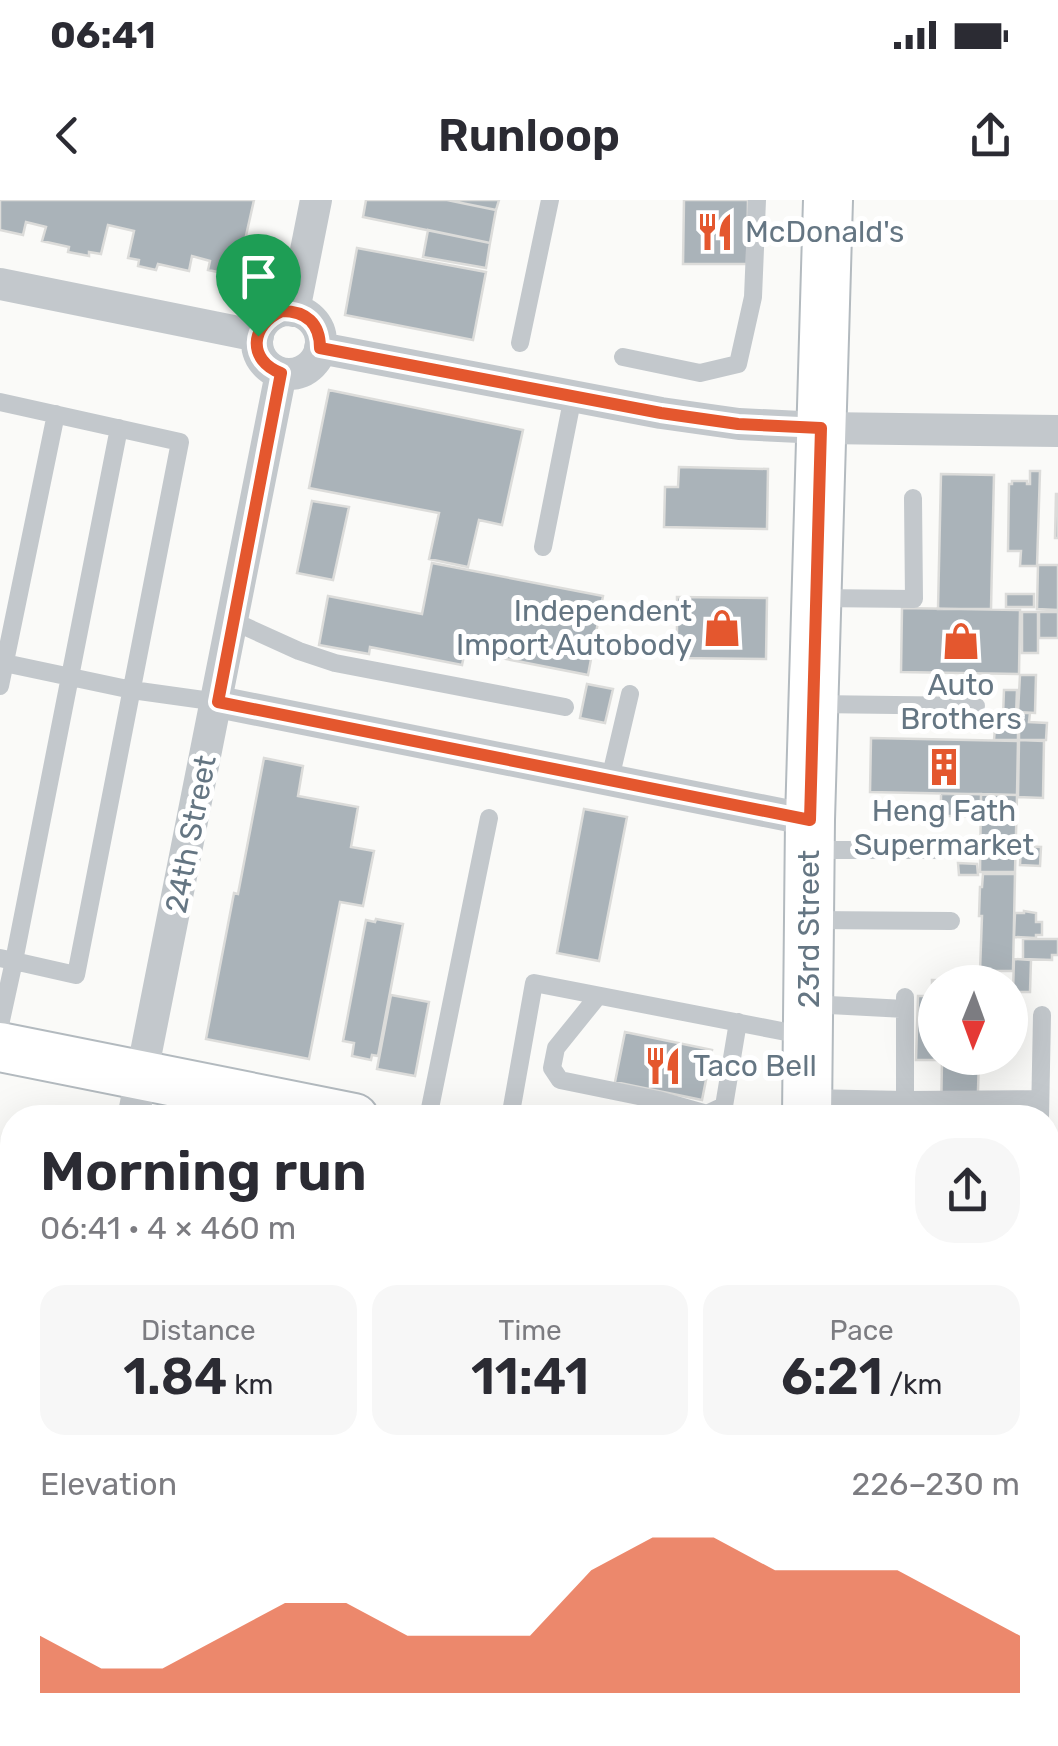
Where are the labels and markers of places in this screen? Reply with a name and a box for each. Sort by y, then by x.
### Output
restaurant icon: McDonald's [694,211,736,253]
place label: McDonald's [745,214,904,250]
pin [216,234,301,337]
place label: Independent Import Autobody [456,593,692,663]
shop icon: Independent Import Autobody [701,607,743,649]
shop icon: Auto Brothers [940,620,982,662]
place label: Auto Brothers [900,667,1022,737]
building icon: Heng Fath Supermarket [923,746,965,788]
place label: Heng Fath Supermarket [854,793,1035,863]
restaurant icon: Taco Bell [642,1045,684,1087]
place label: Taco Bell [693,1048,817,1084]

